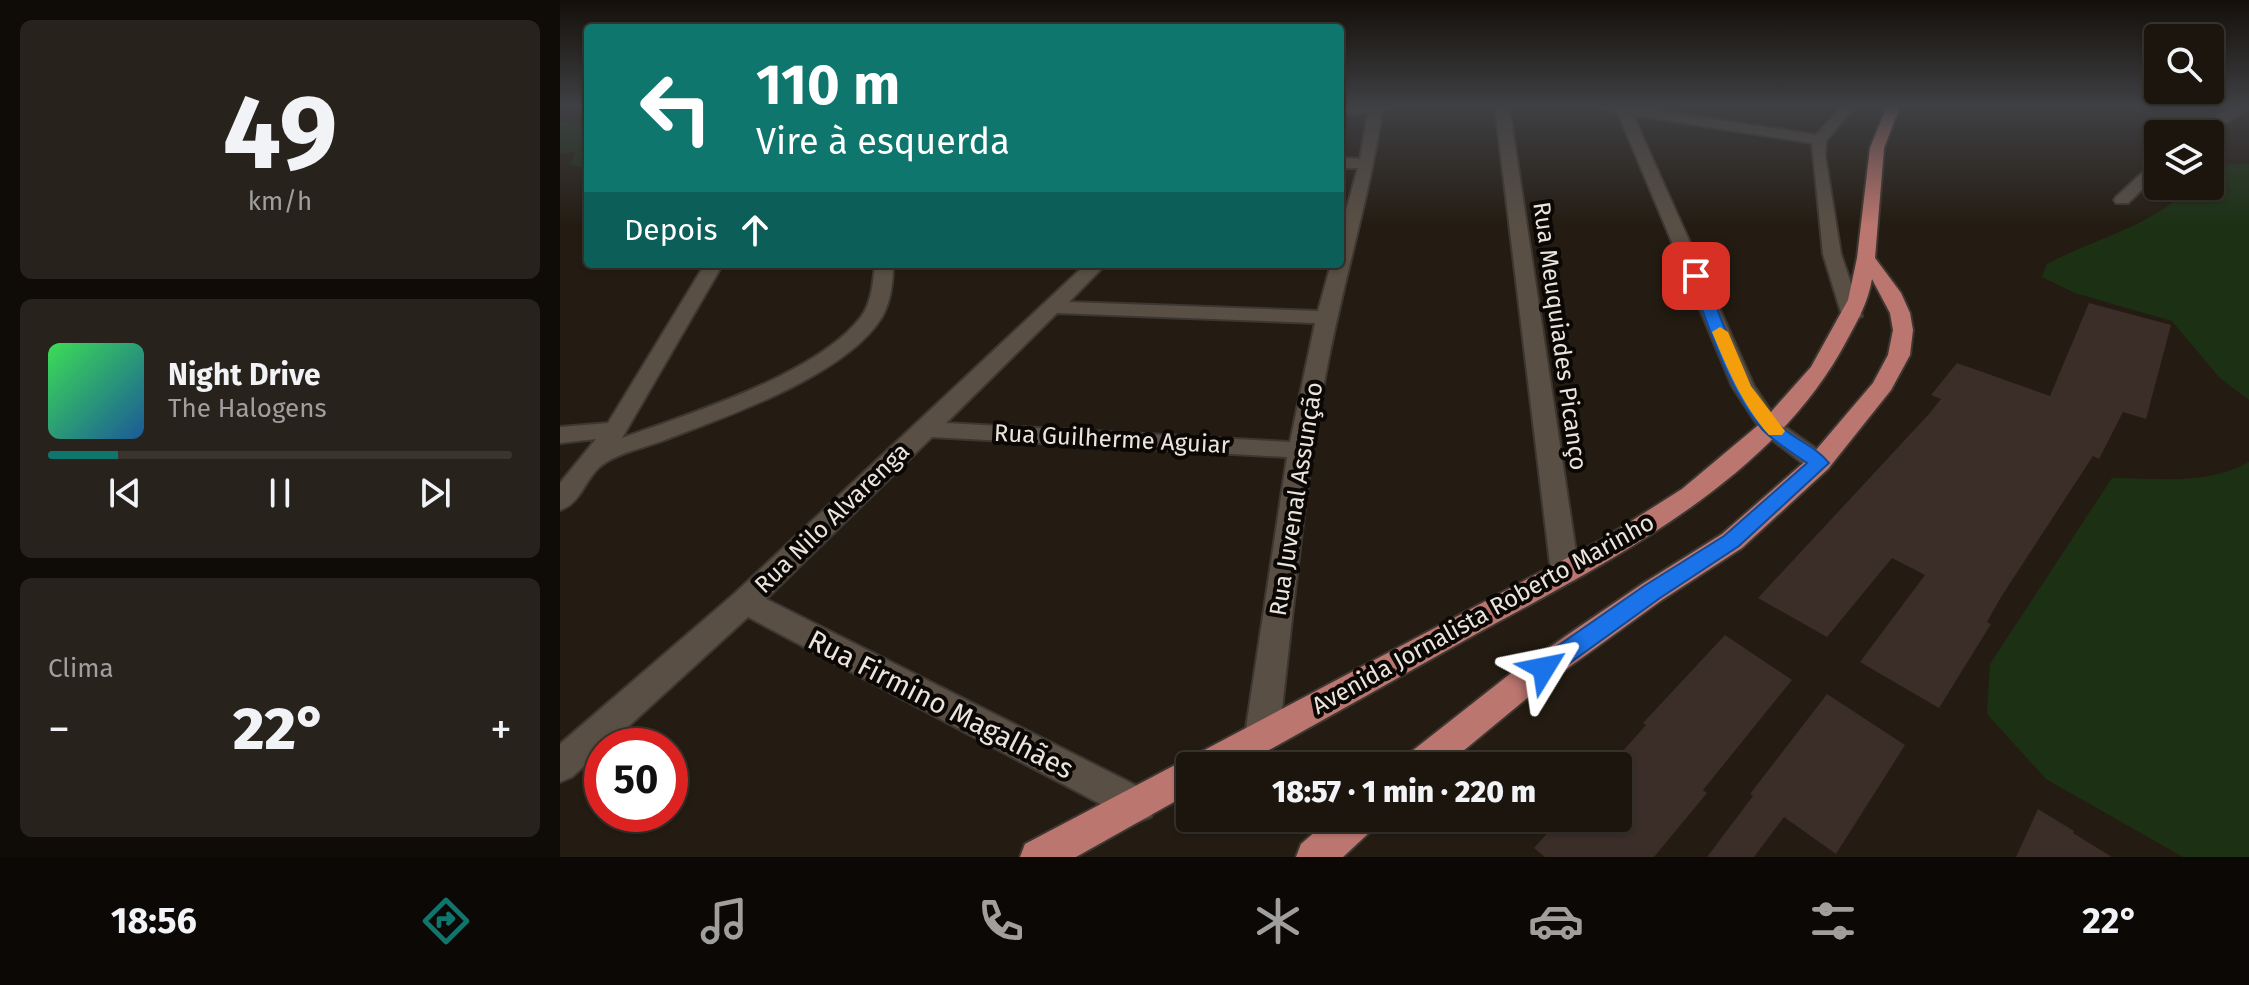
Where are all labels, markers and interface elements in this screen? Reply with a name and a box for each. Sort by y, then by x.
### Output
map controls [2144,24,2224,200]
button: search [2144,24,2224,104]
text: 110 m [756,52,900,119]
icon: left [624,56,728,160]
text: 49 [223,71,337,196]
text: Vire à esquerda [756,120,1010,164]
button: layers [2144,120,2224,200]
text: km/h [248,186,312,217]
street label: Rua Meuquiades Picanço [1527,200,1593,472]
icon: ahead [733,208,777,252]
text: Depois [624,212,717,248]
pin [1662,242,1730,310]
icon: arrive [1674,254,1718,298]
text: Night Drive [168,357,321,393]
street label: Rua Juvenal Assunção [1264,380,1328,618]
text: The Halogens [168,393,327,424]
street label: Rua Guilherme Aguiar [993,419,1231,459]
street label: Rua Nilo Alvarenga [749,437,915,599]
icon: previous [103,471,147,515]
icon: pause [258,471,302,515]
icon: next [413,471,457,515]
street label: Avenida Jornalista Roberto Marinho [1307,508,1659,720]
street label: Rua Firmino Magalhães [803,623,1079,786]
position arrow [1502,626,1586,710]
text: Clima [48,653,114,684]
text: 22° [233,693,327,765]
text: − [48,703,70,756]
text: + [490,703,512,756]
speed limit sign: 50 [584,728,688,832]
text: 18:57 · 1 min · 220 m [1272,774,1536,810]
icon: directions [418,893,474,949]
icon: music [696,893,752,949]
icon: phone [973,893,1029,949]
icon: climate [1250,893,1306,949]
icon: car [1528,893,1584,949]
icon: filters [1805,893,1861,949]
text: 18:56 [111,899,197,943]
text: 22° [2082,899,2138,943]

